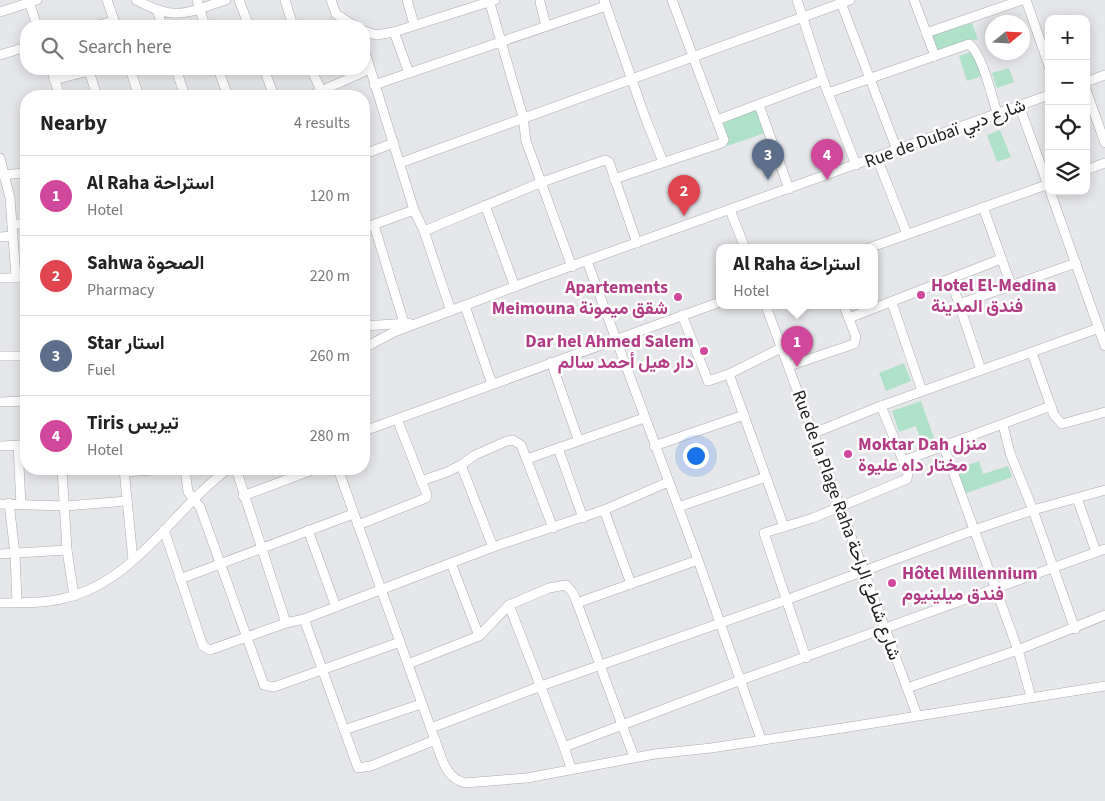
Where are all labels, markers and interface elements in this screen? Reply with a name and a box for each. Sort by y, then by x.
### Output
north arrow [985,15,1030,60]
map controls [1045,15,1090,195]
button: + [1045,15,1090,60]
search box [20,20,370,75]
icon: search [38,34,66,62]
text: Search here [78,34,172,61]
button: − [1045,60,1090,105]
street label: Rue de Dubaï شارع دبي [861,93,1030,176]
button: locate [1045,105,1090,150]
text: Nearby [40,108,107,138]
text: 4 results [294,112,350,134]
pin: 3 [752,139,784,180]
pin: 4 [811,139,843,180]
button: layers [1045,150,1090,195]
text: Al Raha استراحة [87,170,214,197]
pin: 2 [668,175,700,216]
text: 1 [52,185,60,207]
text: 120 m [310,185,350,207]
text: Hotel [87,199,123,221]
popup [716,244,878,309]
text: Sahwa الصحوة [87,250,205,277]
text: Al Raha استراحة [733,251,861,278]
text: 2 [52,265,60,287]
text: 220 m [310,265,350,287]
place label: Hotel El-Medina فندق المدينة [931,273,1056,319]
place label: Apartements Meimouna شقق ميمونة [492,275,668,321]
text: Pharmacy [87,279,155,301]
text: Hotel [733,280,769,302]
marker: Hotel El-Medina فندق المدينة [915,289,927,301]
marker: Apartements Meimouna شقق ميمونة [672,291,684,303]
pin: 1 [781,326,813,367]
place label: Dar hel Ahmed Salem دار هيل أحمد سالم [525,329,694,375]
text: Star استار [87,330,165,357]
text: 3 [52,345,60,367]
text: 260 m [310,345,350,367]
marker: Dar hel Ahmed Salem دار هيل أحمد سالم [698,345,710,357]
text: Fuel [87,359,115,381]
street label: Rue de la Plage Raha شارع شاطئ الراحة [786,387,907,664]
text: Tiris تيريس [87,410,179,437]
text: 4 [52,425,60,447]
text: 280 m [310,425,350,447]
place label: Moktar Dah منزل مختار داه عليوة [858,432,987,478]
text: Hotel [87,439,123,461]
your location [683,443,709,469]
marker: Moktar Dah منزل مختار داه عليوة [842,448,854,460]
place label: Hôtel Millennium فندق ميلينيوم [902,561,1038,607]
marker: Hôtel Millennium فندق ميلينيوم [886,577,898,589]

